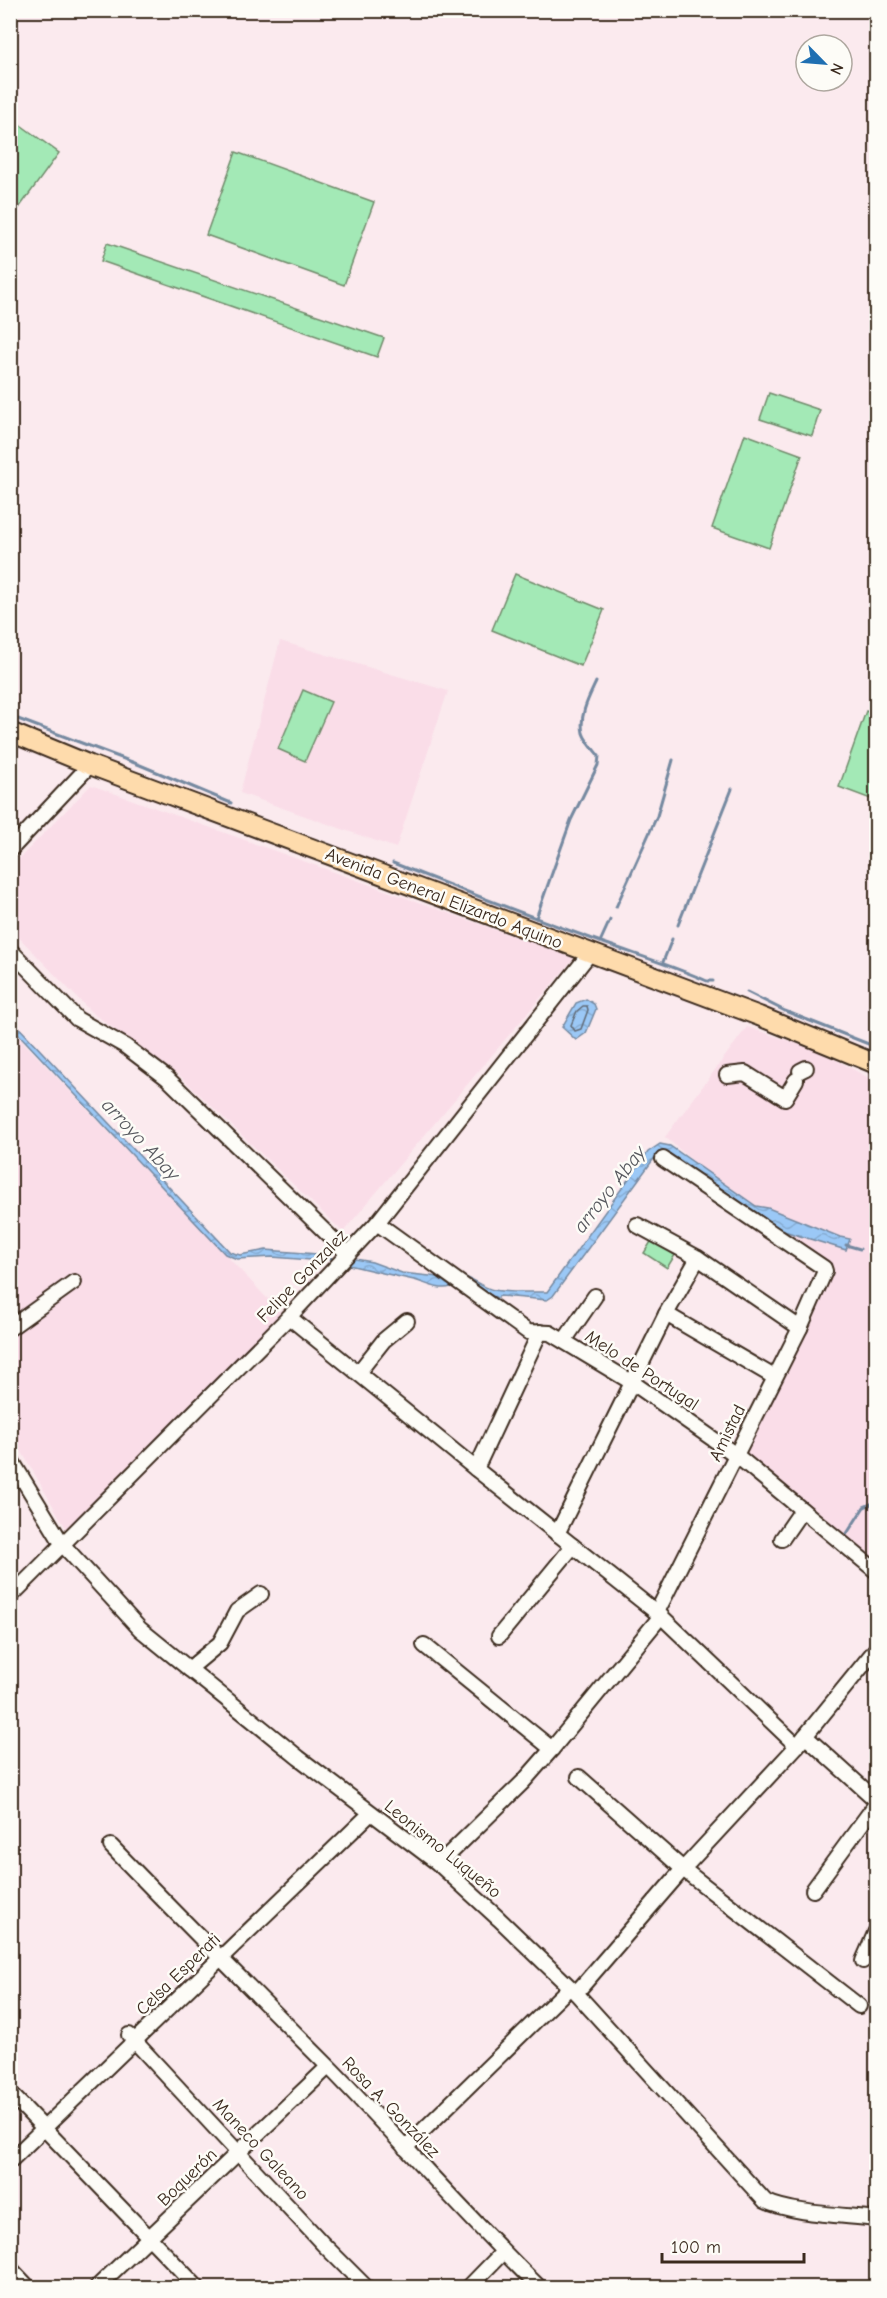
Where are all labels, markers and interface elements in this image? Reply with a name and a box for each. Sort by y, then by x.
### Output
north arrow [794,33,854,93]
text: N [826,60,847,77]
street label: Avenida General Elizardo Aquino [322,843,565,953]
water label: arroyo Abay [97,1094,185,1186]
water label: arroyo Abay [568,1140,651,1237]
street label: Felipe Gonzalez [253,1225,352,1327]
street label: Melo de Portugal [581,1326,702,1415]
street label: Amistad [705,1401,750,1465]
street label: Leonismo Luqueño [380,1796,505,1903]
street label: Celsa Esperati [132,1929,225,2020]
street label: Rosa A. González [337,2053,444,2162]
street label: Maneco Galeano [208,2094,313,2205]
street label: Boquerón [153,2144,221,2211]
scale bar [662,2226,804,2264]
text: 100 m [671,2237,721,2258]

